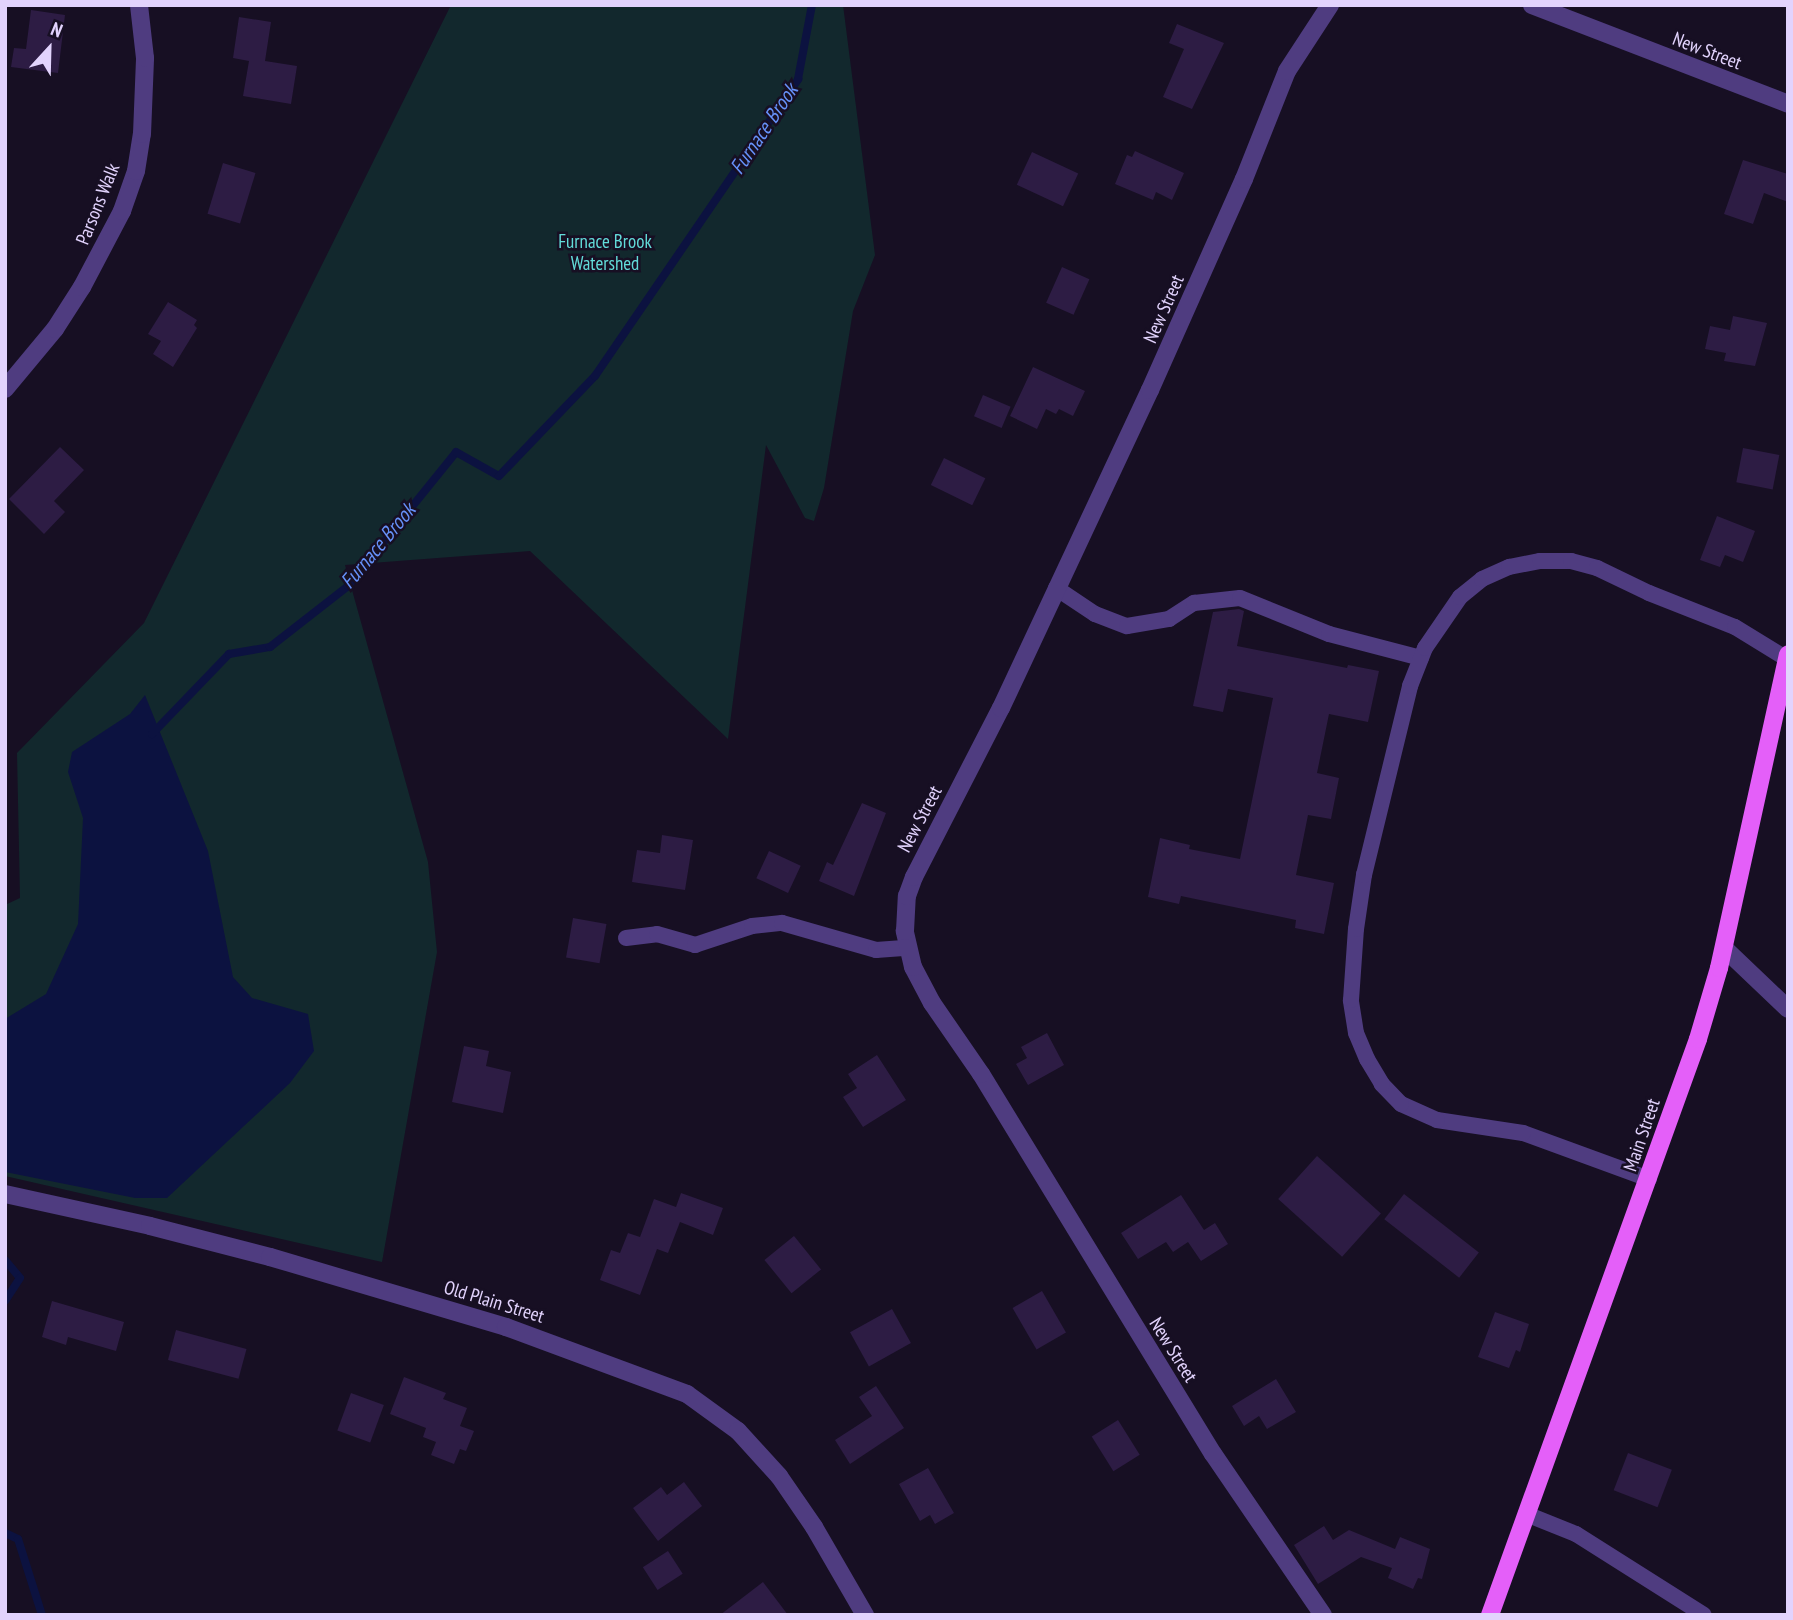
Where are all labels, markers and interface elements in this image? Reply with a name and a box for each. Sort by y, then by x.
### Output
north arrow [14,14,84,84]
text: N [48,16,66,43]
street label: New Street [1669,27,1745,75]
water label: Furnace Brook [725,79,803,179]
street label: Parsons Walk [71,160,125,248]
park label: Furnace Brook Watershed [558,231,652,275]
street label: New Street [1139,271,1189,347]
water label: Furnace Brook [335,498,421,594]
street label: New Street [893,782,947,856]
street label: Main Street [1619,1096,1665,1174]
street label: Old Plain Street [441,1276,547,1328]
street label: New Street [1144,1313,1202,1387]

